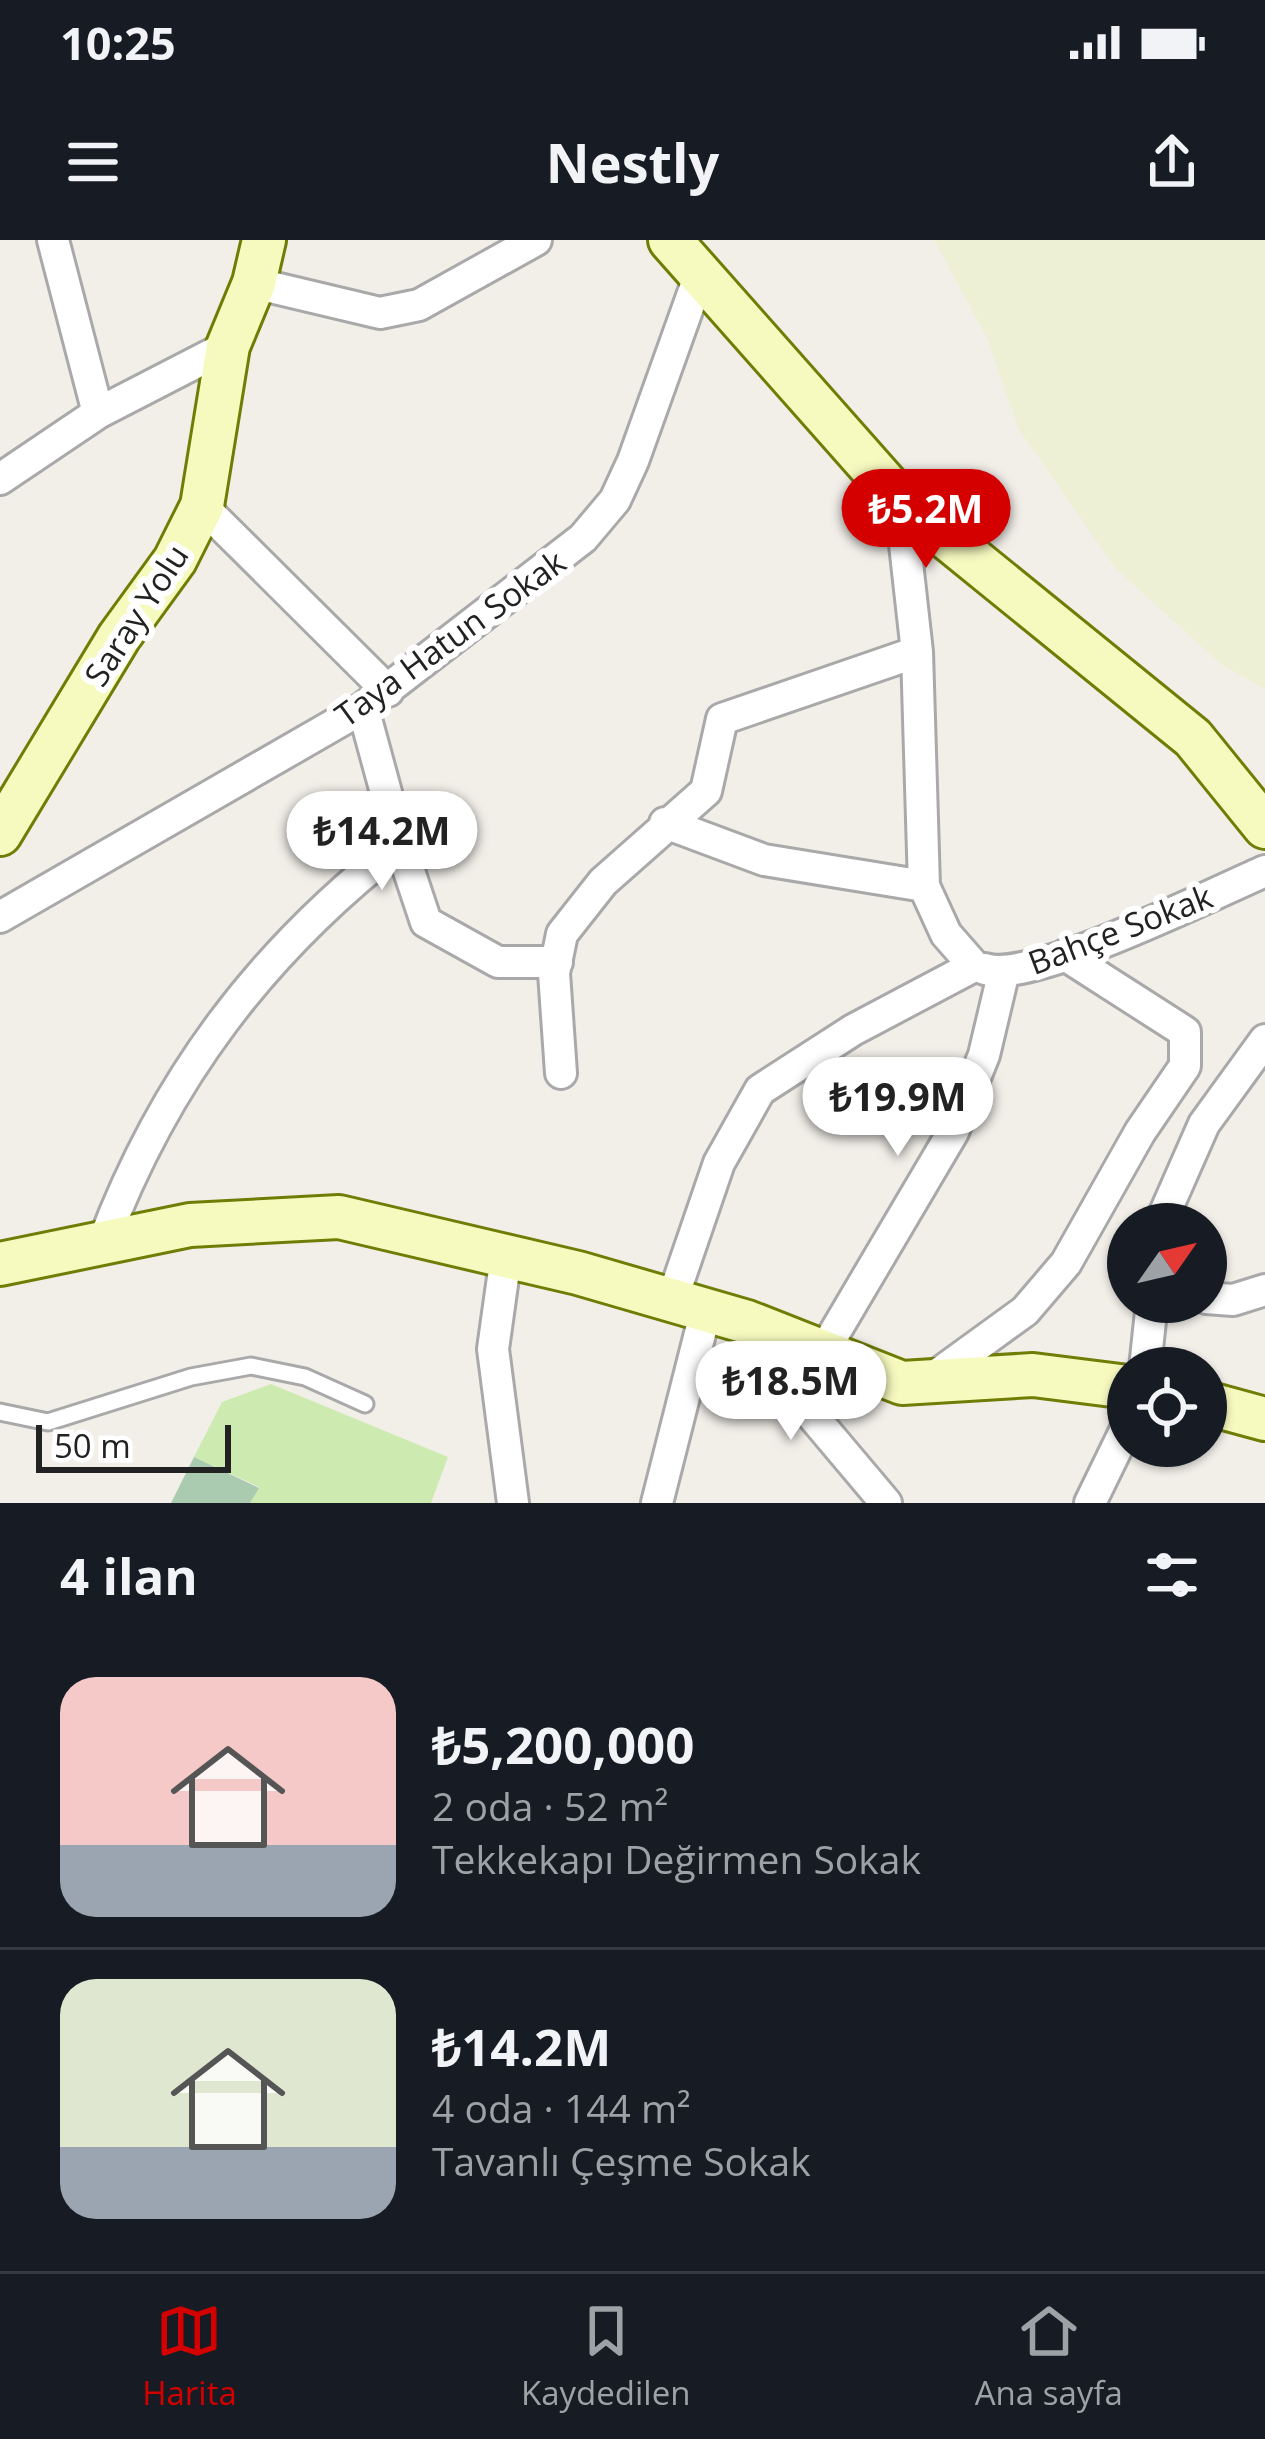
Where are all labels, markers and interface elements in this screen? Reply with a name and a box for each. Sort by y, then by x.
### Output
text: 10:25 [60,12,176,73]
text: Nestly [546,125,719,199]
icon: menu [60,129,126,195]
icon: share [1139,129,1205,195]
pin: ₺5.2M [842,469,1010,571]
text: ₺5.2M [869,481,983,534]
street label: Saray Yolu [73,536,199,694]
street label: Taya Hatun Sokak [326,539,575,737]
pin: ₺14.2M [284,791,480,893]
text: ₺14.2M [313,803,451,856]
street label: Bahçe Sokak [1021,873,1219,985]
pin: ₺19.9M [800,1057,996,1159]
text: ₺19.9M [829,1069,967,1122]
north arrow [1107,1203,1227,1323]
map controls [1107,1203,1227,1467]
pin: ₺18.5M [693,1341,889,1443]
button: locate [1107,1347,1227,1467]
text: ₺18.5M [722,1353,860,1406]
scale bar [36,1419,231,1472]
text: 50 m [54,1423,131,1468]
text: 4 ilan [60,1540,198,1610]
icon: filters [1139,1542,1205,1608]
text: ₺5,200,000 [432,1709,694,1779]
icon: home [156,1725,300,1869]
text: 2 oda · 52 m² [432,1779,668,1832]
text: Tekkekapı Değirmen Sokak [432,1832,921,1885]
text: ₺14.2M [432,2011,611,2081]
icon: home [156,2027,300,2171]
text: 4 oda · 144 m² [432,2081,691,2134]
text: Tavanlı Çeşme Sokak [432,2134,811,2187]
tab: Harita [142,2298,237,2415]
tab: Kaydedilen [521,2298,690,2415]
tab: Ana sayfa [975,2298,1123,2415]

